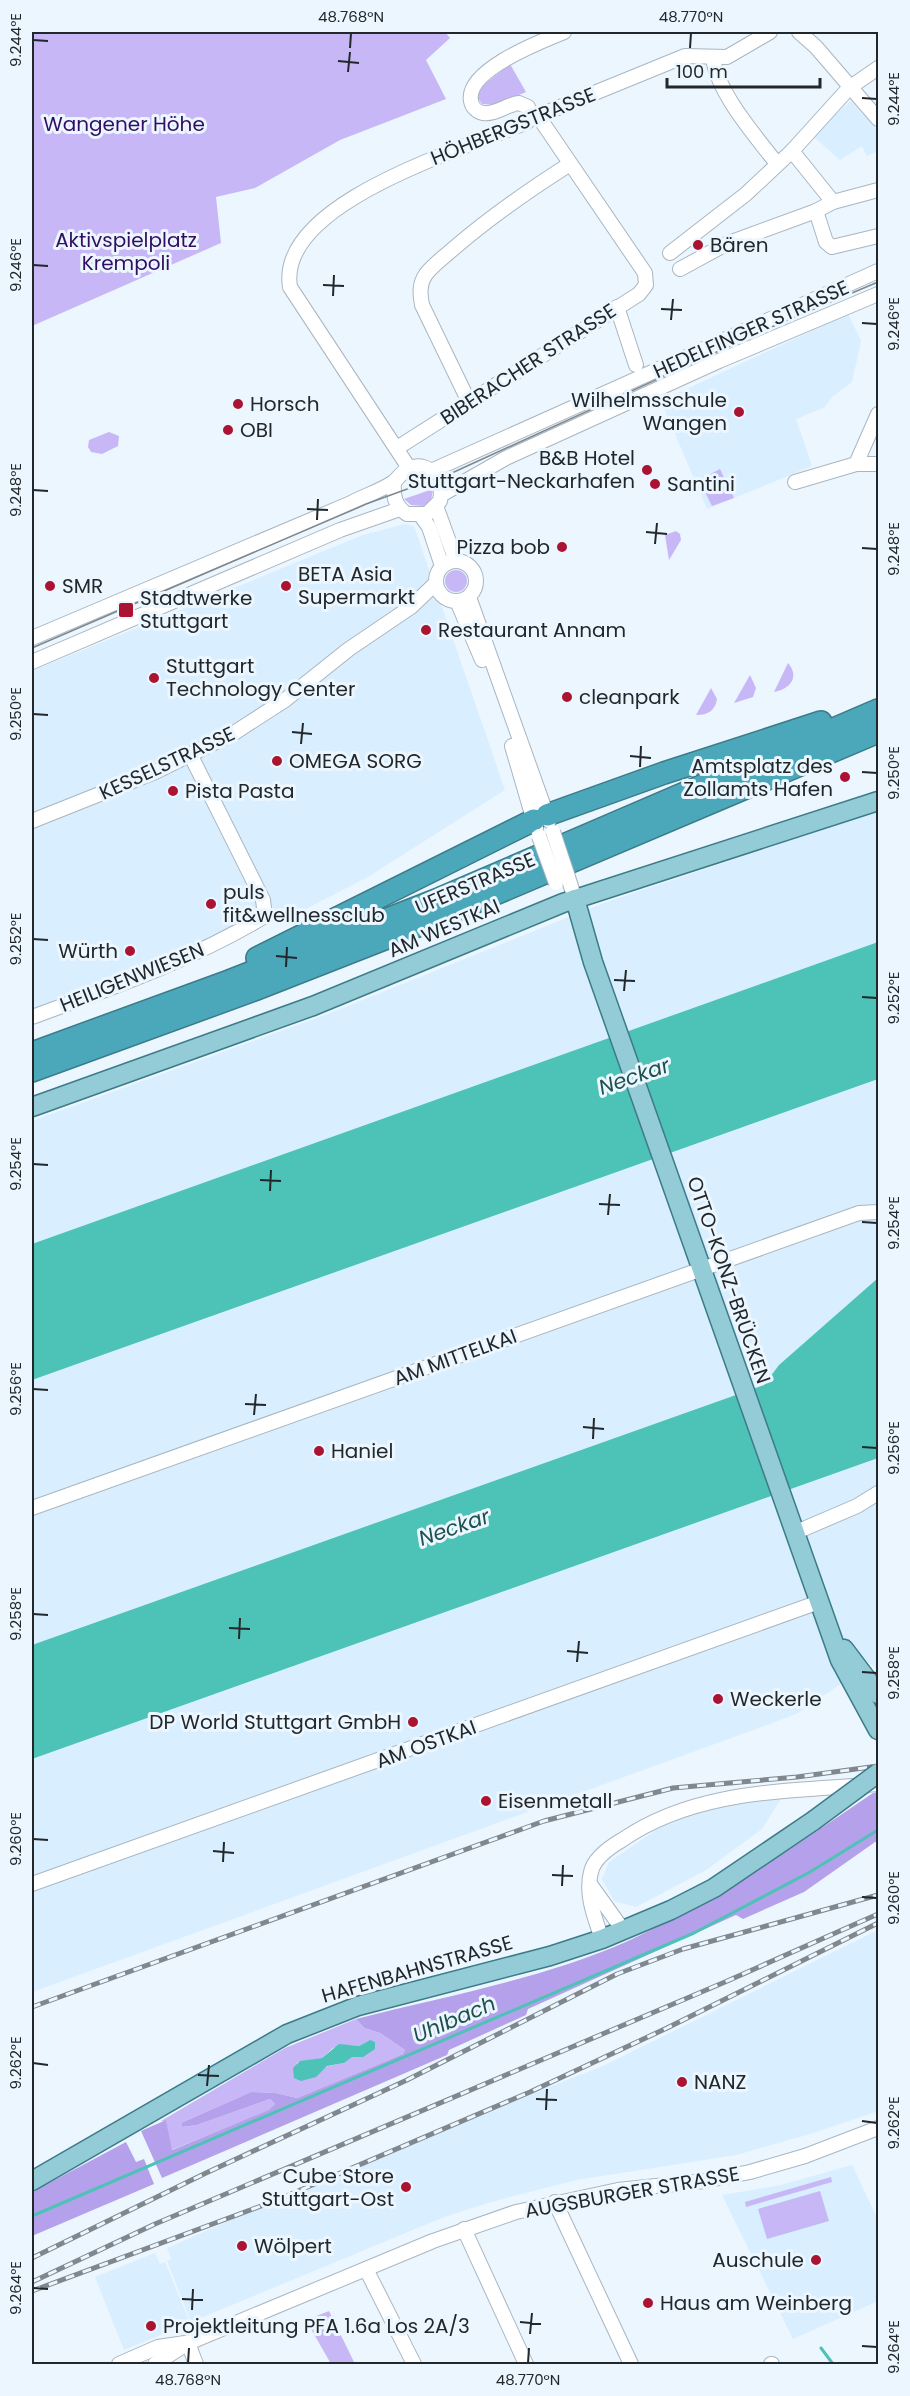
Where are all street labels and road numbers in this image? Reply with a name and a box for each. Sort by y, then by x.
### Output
street label: HÖHBERGSTRASSE [426,80,600,172]
street label: HEDELFINGER STRASSE [649,273,853,385]
street label: BIBERACHER STRASSE [435,297,621,431]
street label: KESSELSTRASSE [95,719,239,807]
street label: UFERSTRASSE [411,845,539,921]
street label: AM WESTKAI [384,892,504,964]
street label: HEILIGENWIESEN [56,935,208,1019]
street label: OTTO-KONZ-BRÜCKEN [680,1173,778,1387]
street label: AM MITTELKAI [390,1322,520,1392]
street label: AM OSTKAI [372,1713,480,1775]
street label: HAFENBAHNSTRASSE [318,1928,516,2010]
street label: AUGSBURGER STRASSE [522,2159,742,2225]

